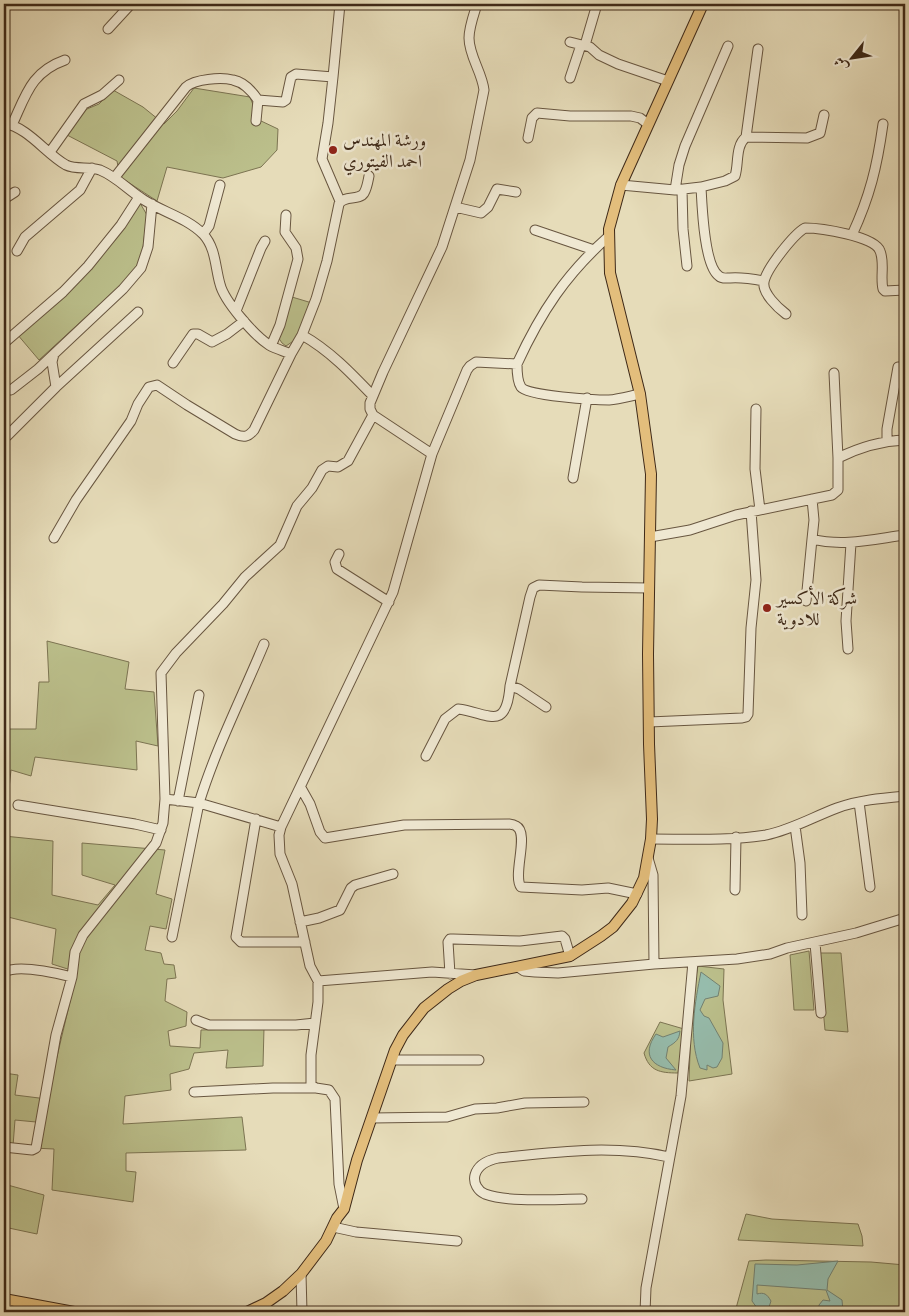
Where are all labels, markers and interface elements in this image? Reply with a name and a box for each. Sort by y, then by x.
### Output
north arrow [826,32,876,82]
text: ش [830,53,853,75]
place label: ورشة المهندس احمد الفيتوري [343,129,426,176]
marker: ورشة المهندس احمد الفيتوري [327,144,339,156]
place label: شركة الأكسير للادوية [775,585,857,631]
marker: شركة الأكسير للادوية [761,602,773,614]

